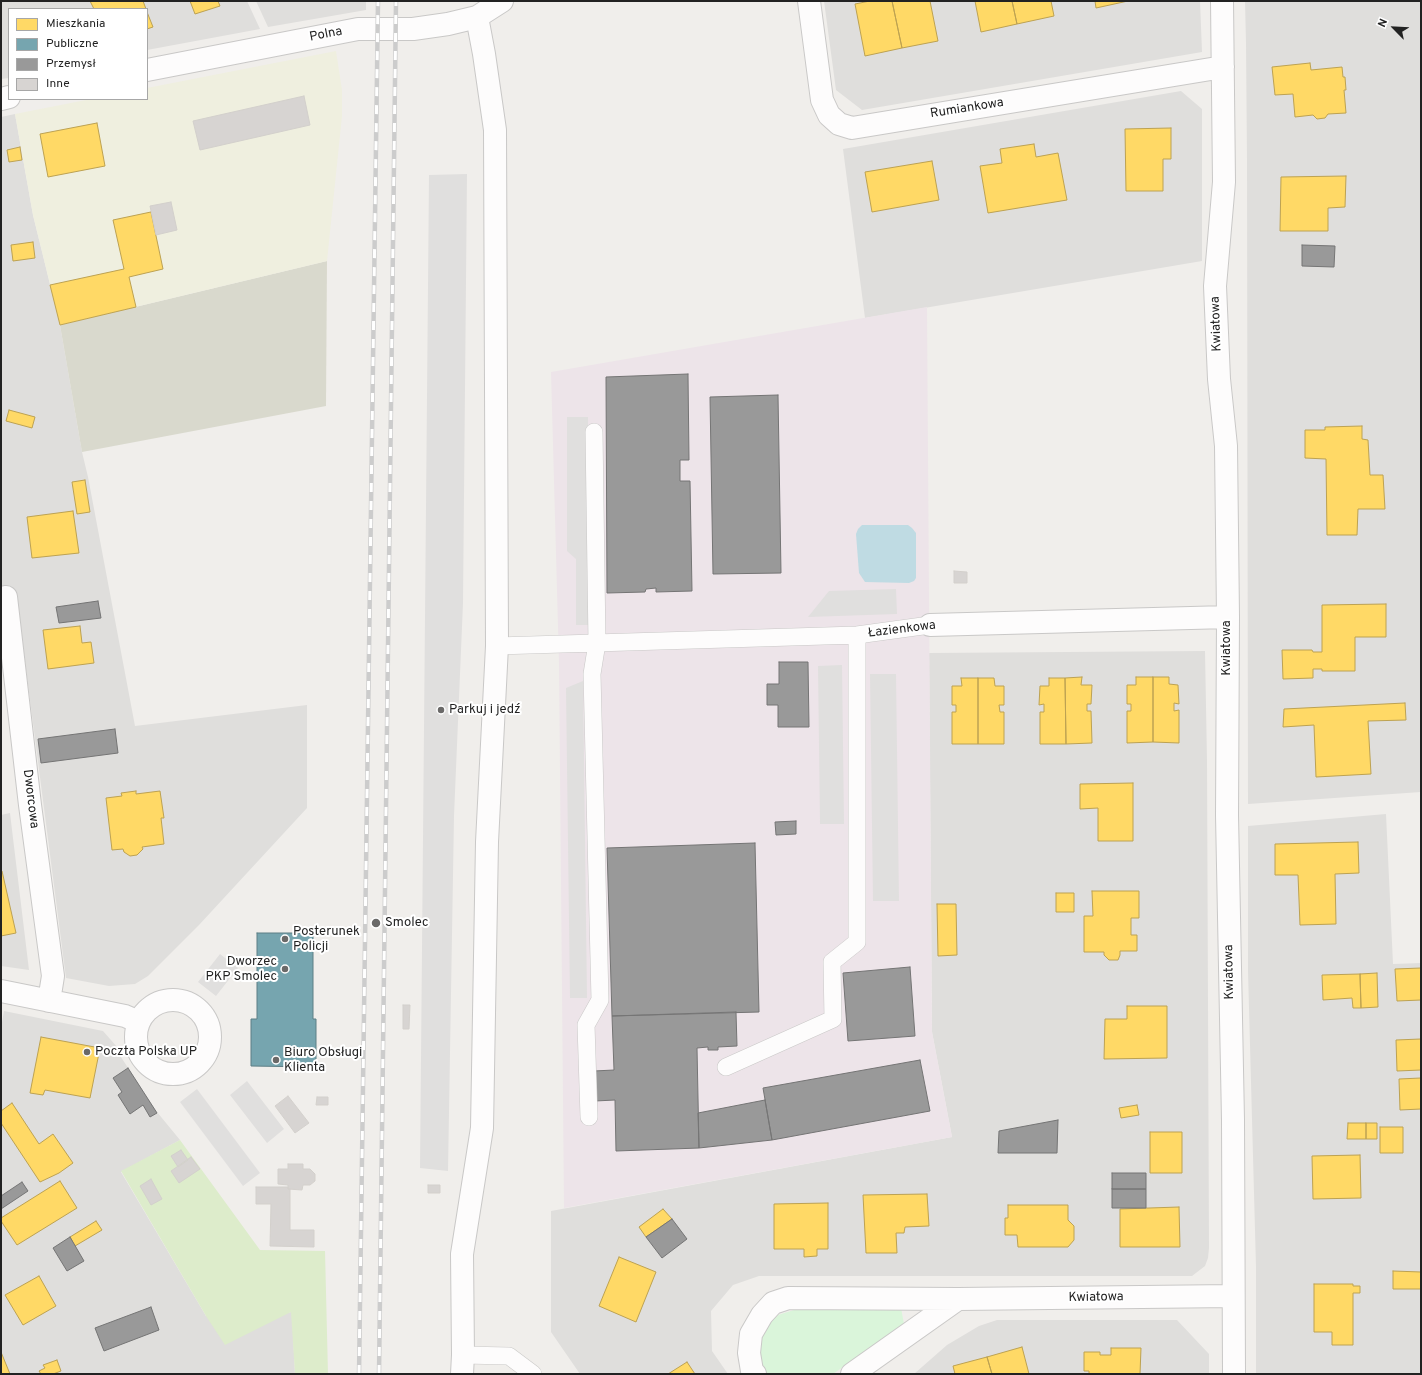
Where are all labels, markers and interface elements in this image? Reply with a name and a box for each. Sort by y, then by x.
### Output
legend [8,8,148,100]
north arrow [1374,8,1414,48]
text: Mieszkania [46,16,105,32]
text: N [1375,17,1391,30]
street label: Polna [308,24,344,46]
text: Publiczne [46,36,98,52]
text: Przemysł [46,56,96,72]
text: Inne [46,76,70,92]
street label: Rumiankowa [929,95,1005,123]
street label: Kwiatowa [1208,296,1226,352]
street label: Łazienkowa [867,618,937,642]
street label: Kwiatowa [1219,620,1235,676]
place label: Parkuj i jedź [449,702,521,718]
marker: Parkuj i jedź [436,705,446,715]
street label: Dworcowa [19,768,41,830]
place label: Smolec [385,915,428,931]
marker: Smolec [370,917,382,929]
place label: Posterunek Policji [293,924,360,955]
marker: Posterunek Policji [280,934,290,944]
street label: Kwiatowa [1222,944,1238,1000]
place label: Dworzec PKP Smolec [206,954,277,985]
marker: Dworzec PKP Smolec [280,964,290,974]
place label: Poczta Polska UP [95,1044,197,1060]
place label: Biuro Obsługi Klienta [284,1045,362,1076]
marker: Poczta Polska UP [82,1047,92,1057]
marker: Biuro Obsługi Klienta [271,1055,281,1065]
street label: Kwiatowa [1068,1290,1124,1306]

